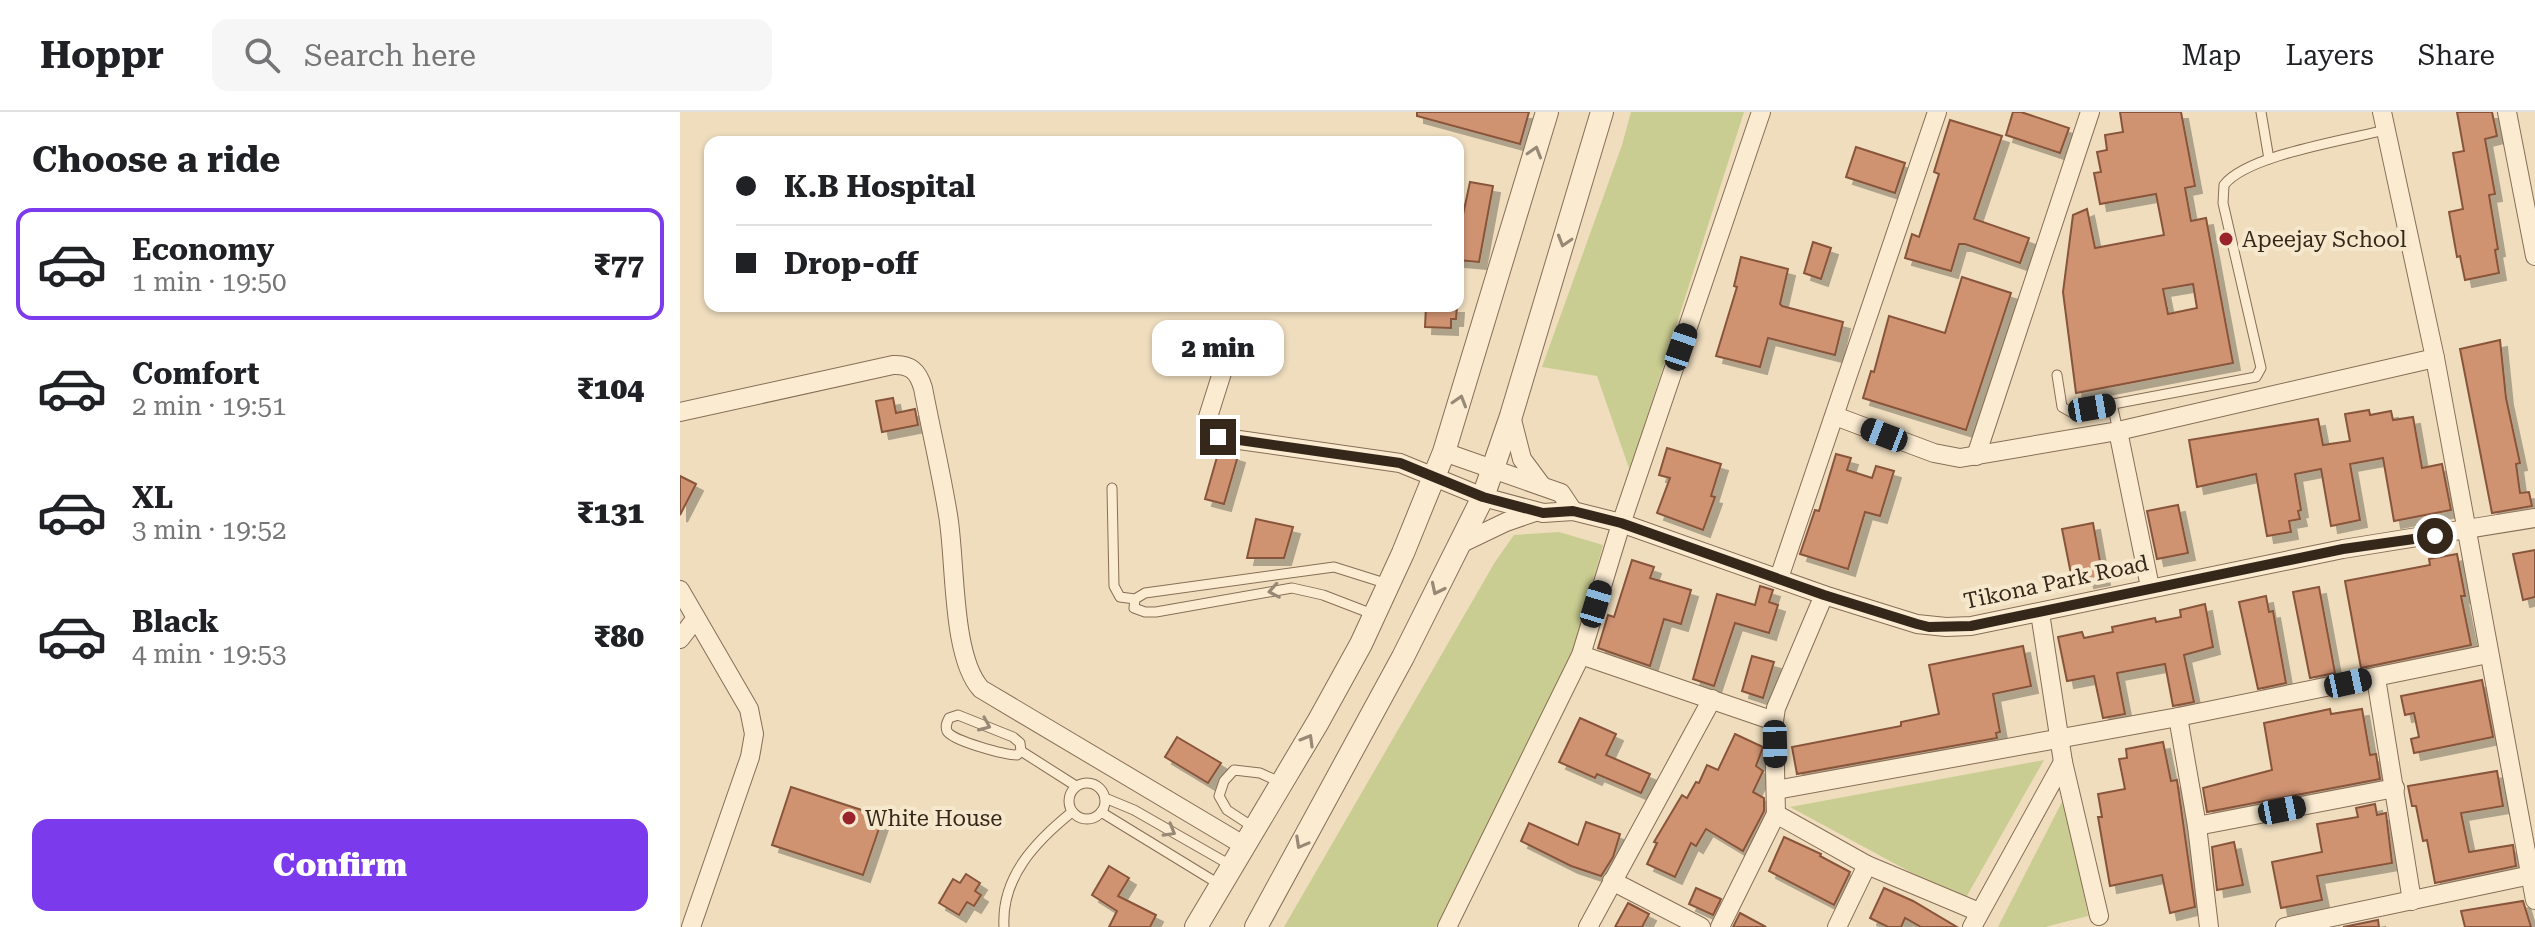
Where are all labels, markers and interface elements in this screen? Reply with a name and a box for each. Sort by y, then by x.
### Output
search box [212,19,772,91]
text: Hoppr [40,33,164,77]
icon: search [240,33,284,77]
text: Search here [304,38,476,73]
text: Map [2182,39,2241,72]
text: Layers [2285,39,2374,72]
text: Share [2418,39,2495,72]
text: Choose a ride [32,139,280,181]
one-way arrow [1526,146,1542,160]
text: K.B Hospital [784,169,975,204]
place label: Apeejay School [2242,227,2407,252]
icon: car [36,228,108,300]
marker: Apeejay School [2217,230,2235,248]
text: Economy [132,232,274,267]
one-way arrow [1557,233,1573,247]
text: Drop-off [784,246,918,281]
text: ₹77 [594,247,644,282]
text: 1 min · 19:50 [132,267,287,297]
car [1662,320,1700,374]
callout: 2 min [1152,321,1284,377]
text: 2 min [1181,333,1255,363]
icon: car [36,352,108,424]
text: Comfort [132,356,259,391]
text: ₹104 [577,371,644,406]
text: 2 min · 19:51 [132,391,287,421]
car [2066,392,2118,424]
one-way arrow [1450,395,1466,409]
car [1857,415,1911,455]
route end [1200,419,1236,455]
icon: car [36,476,108,548]
text: XL [132,480,173,515]
text: ₹131 [577,495,644,530]
text: 3 min · 19:52 [132,515,287,545]
route start [2417,518,2453,554]
street label: Tikona Park Road [1961,550,2151,614]
car [1578,578,1614,630]
one-way arrow [1267,581,1280,598]
one-way arrow [1431,581,1447,595]
icon: car [36,600,108,672]
text: Black [132,604,219,639]
text: ₹80 [594,619,644,654]
text: 4 min · 19:53 [132,639,287,669]
car [2322,666,2374,700]
one-way arrow [977,716,992,732]
car [1763,720,1787,768]
one-way arrow [1298,734,1314,748]
car [2256,794,2308,826]
place label: White House [865,806,1002,831]
marker: White House [840,809,858,827]
button: Confirm [32,819,648,911]
one-way arrow [1161,821,1176,837]
one-way arrow [1296,835,1311,849]

